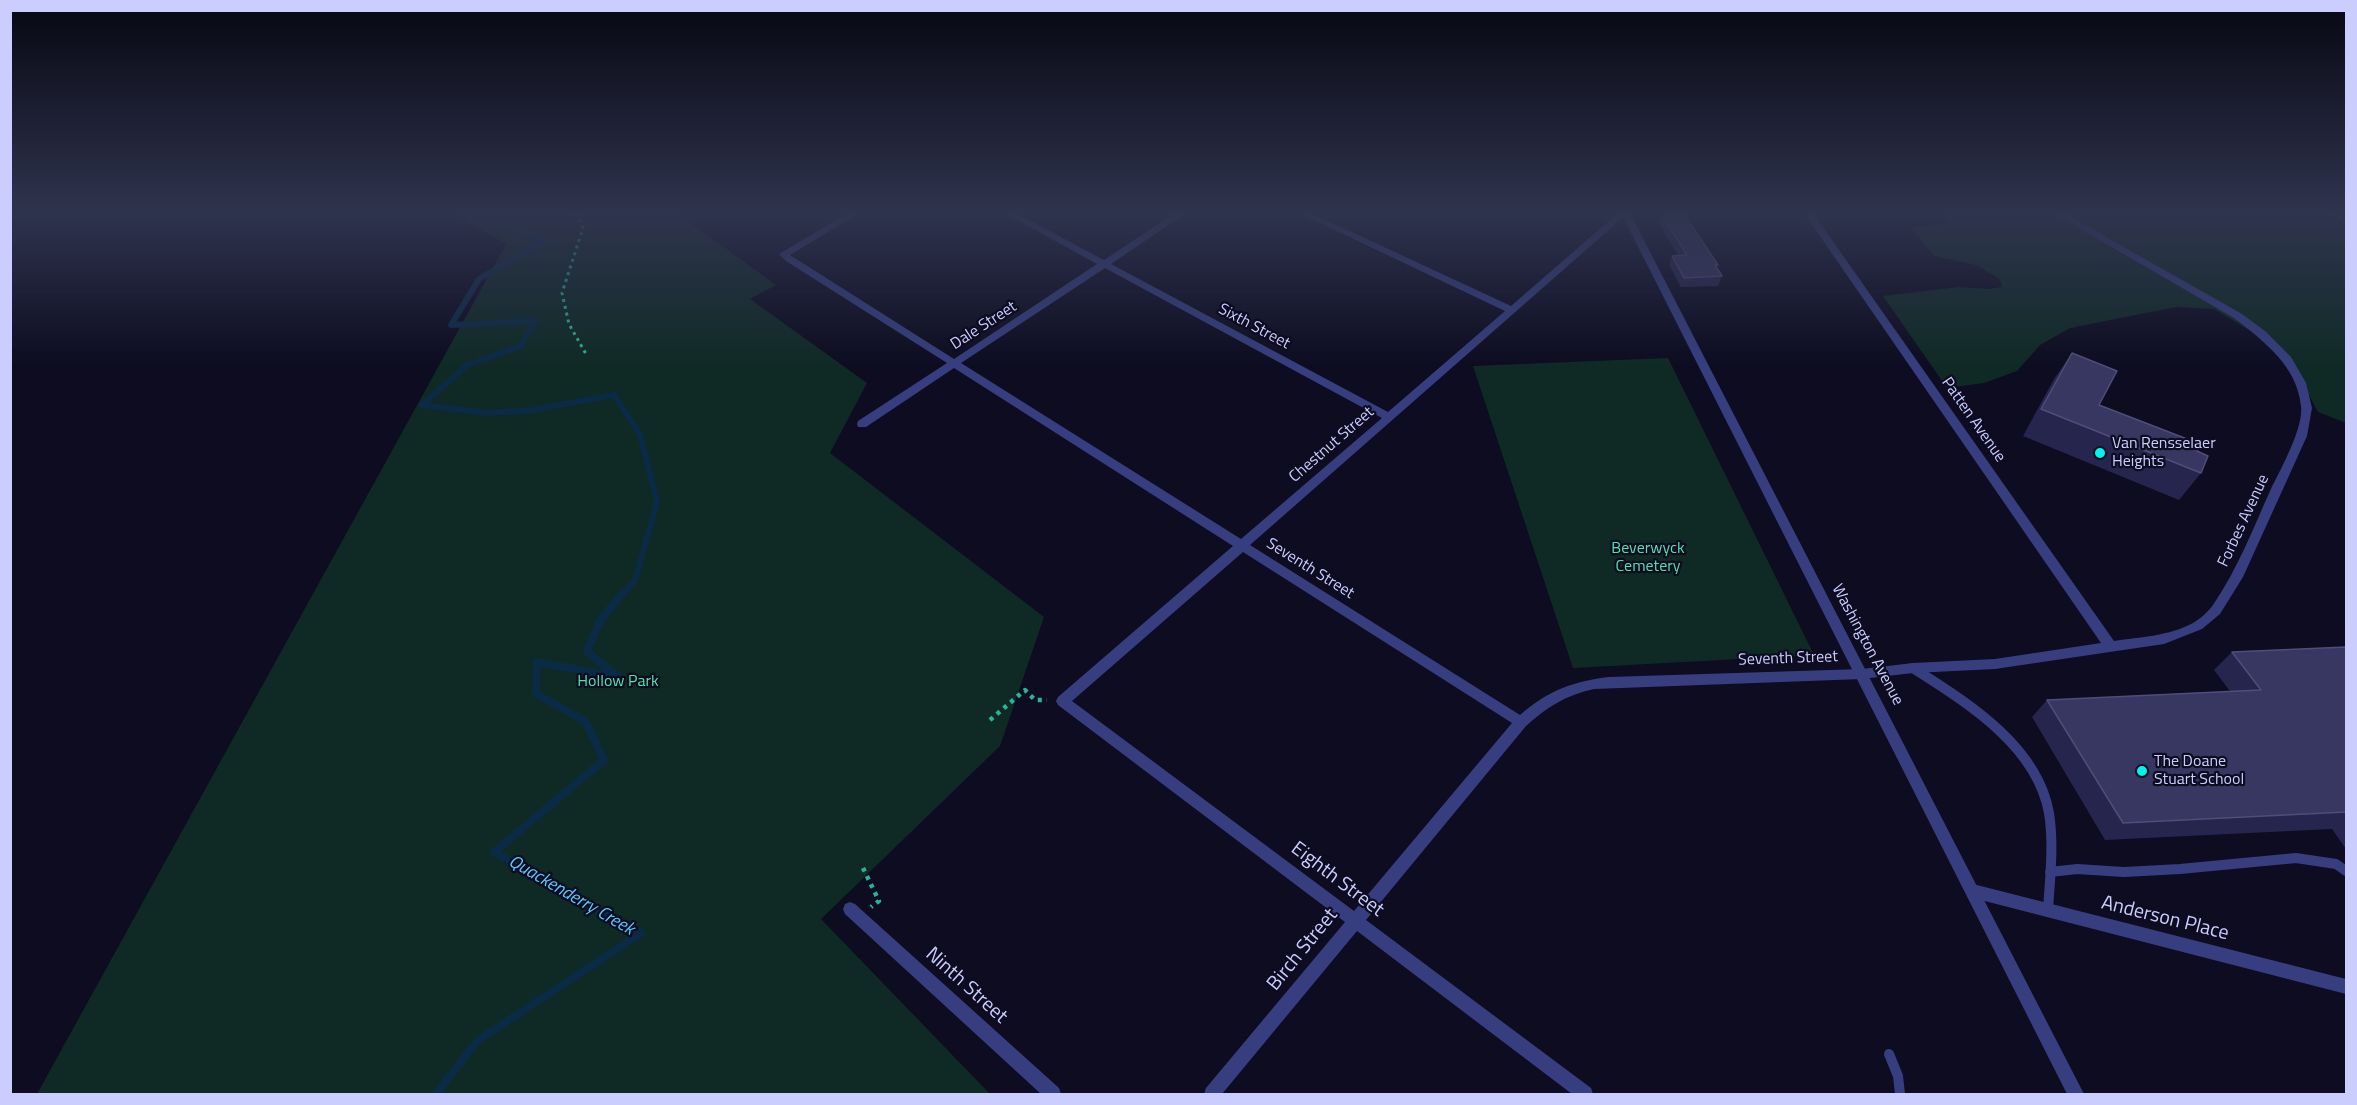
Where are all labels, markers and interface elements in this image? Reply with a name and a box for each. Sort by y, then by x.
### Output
street label: Dale Street [947,298,1021,354]
street label: Sixth Street [1215,300,1293,354]
street label: Patten Avenue [1937,374,2009,466]
street label: Chestnut Street [1286,403,1378,487]
place label: Van Rensselaer Heights [2112,434,2216,472]
marker: Van Rensselaer Heights [2093,446,2107,460]
street label: Forbes Avenue [2214,472,2274,570]
street label: Seventh Street [1263,534,1357,604]
park label: Beverwyck Cemetery [1611,539,1685,577]
street label: Washington Avenue [1827,581,1907,709]
street label: Seventh Street [1738,648,1838,670]
park label: Hollow Park [577,672,659,692]
place label: The Doane Stuart School [2154,752,2244,790]
marker: The Doane Stuart School [2135,764,2149,778]
street label: Eighth Street [1286,837,1388,923]
water label: Quackenderry Creek [504,851,638,941]
street label: Anderson Place [2099,892,2231,946]
street label: Birch Street [1263,904,1343,996]
street label: Ninth Street [920,943,1012,1029]

